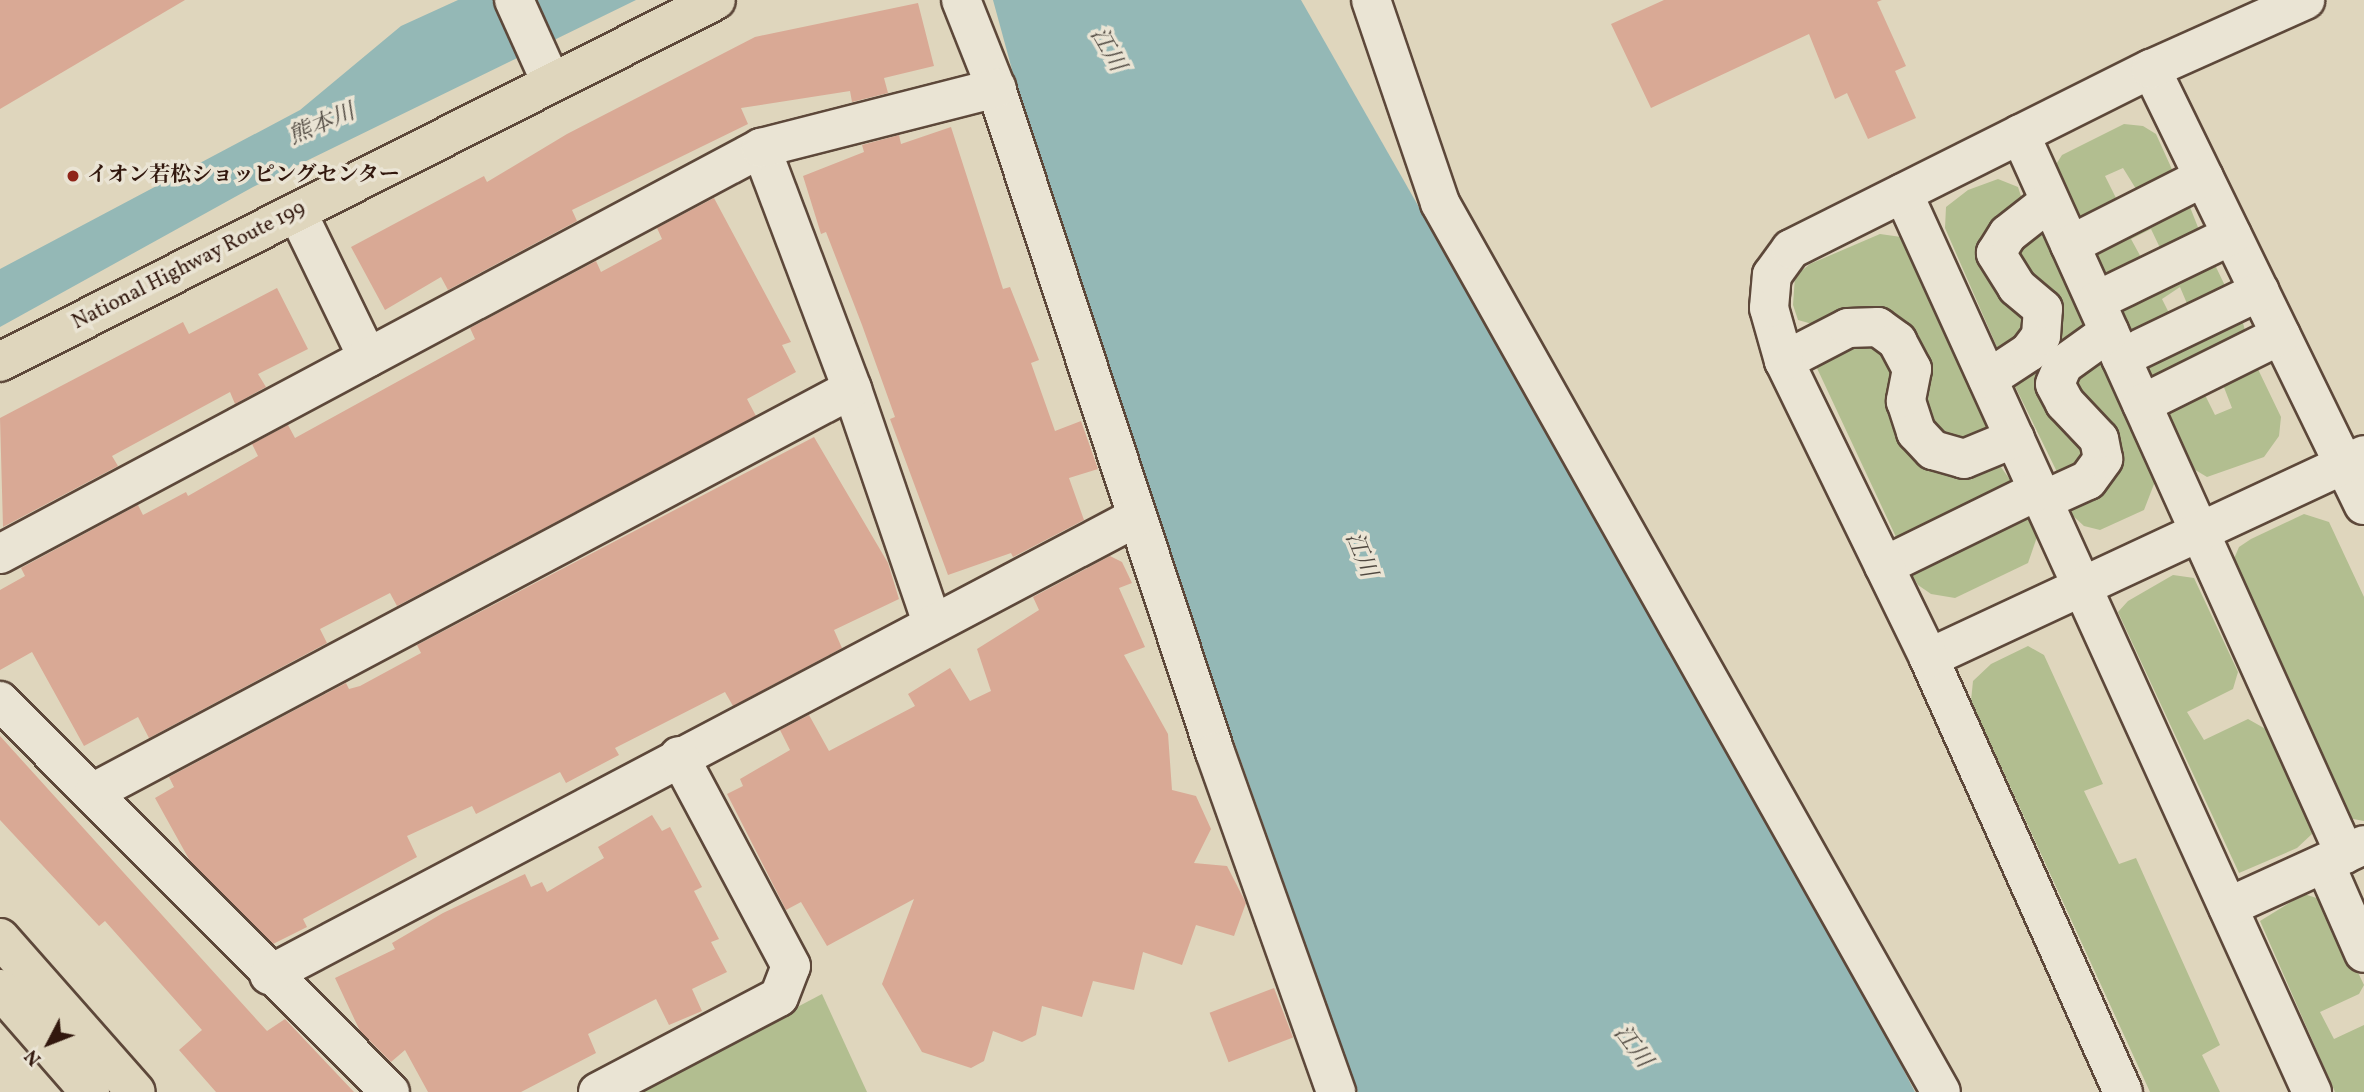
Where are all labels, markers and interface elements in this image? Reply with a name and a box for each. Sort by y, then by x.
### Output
water label: 江川 [1084,23,1130,77]
water label: 熊本川 [285,99,359,151]
place label: イオン若松ショッピングセンター [87,163,402,189]
marker: イオン若松ショッピングセンター [65,168,81,184]
street label: National Highway Route 199 [68,196,310,336]
water label: 江川 [1339,529,1381,581]
north arrow [14,1008,84,1078]
water label: 江川 [1607,1020,1657,1074]
text: N [19,1043,48,1071]

